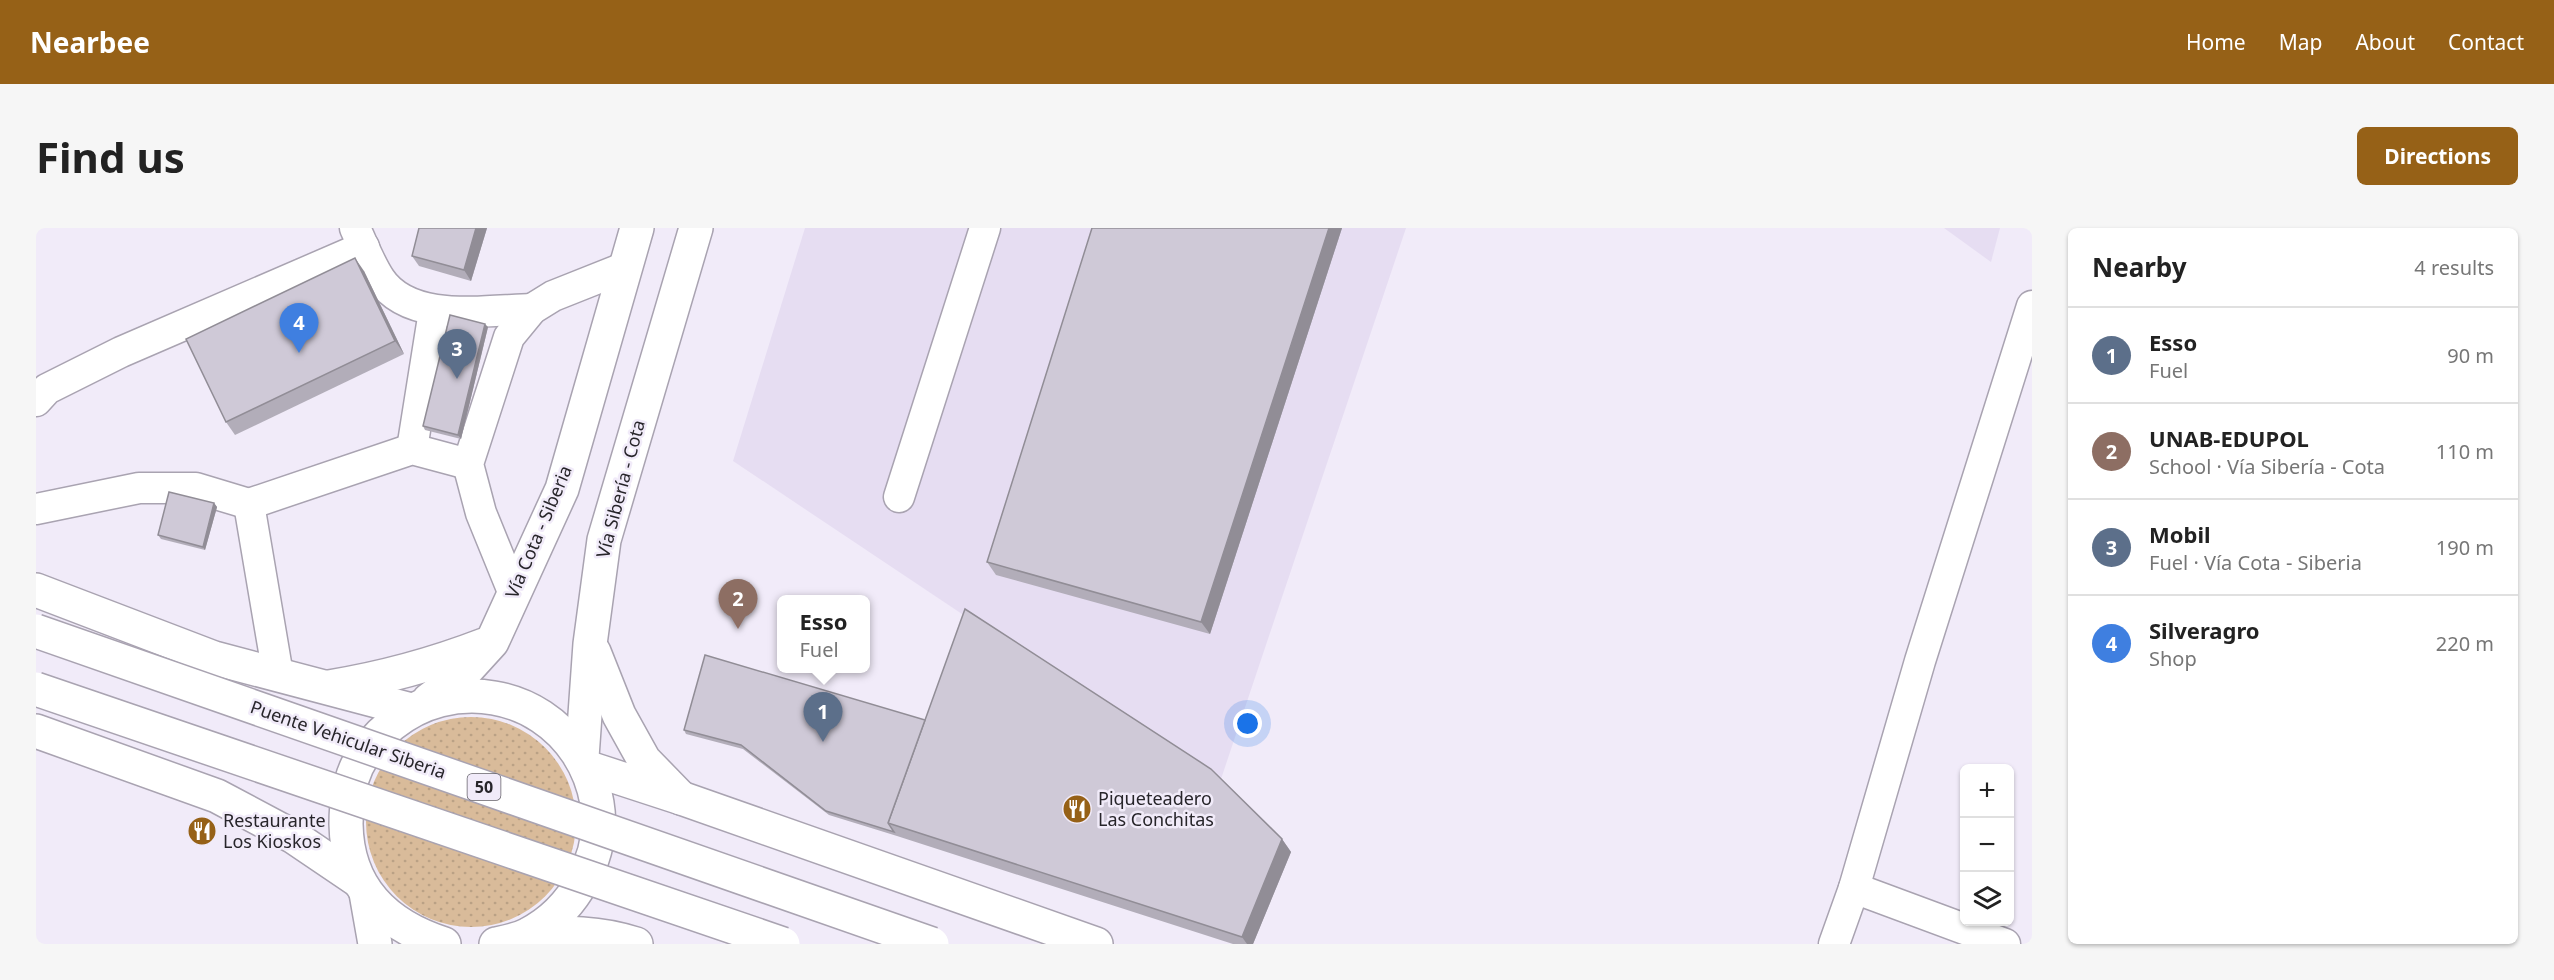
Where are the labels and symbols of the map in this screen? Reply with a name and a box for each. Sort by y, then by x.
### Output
pin: 4 [280,304,318,353]
pin: 3 [438,330,476,379]
street label: Vía Sibería - Cota [590,417,650,561]
street label: Vía Cota - Siberia [499,461,577,602]
pin: 2 [718,580,758,629]
pin: 1 [804,692,842,742]
street label: Puente Vehicular Siberia [247,694,449,784]
your location [1233,709,1262,738]
road number: 50 [468,774,500,800]
place label: Piqueteadero Las Conchitas [1098,786,1214,831]
restaurant icon: Piqueteadero Las Conchitas [1061,793,1093,825]
place label: Restaurante Los Kioskos [223,808,326,853]
restaurant icon: Restaurante Los Kioskos [186,815,218,847]

